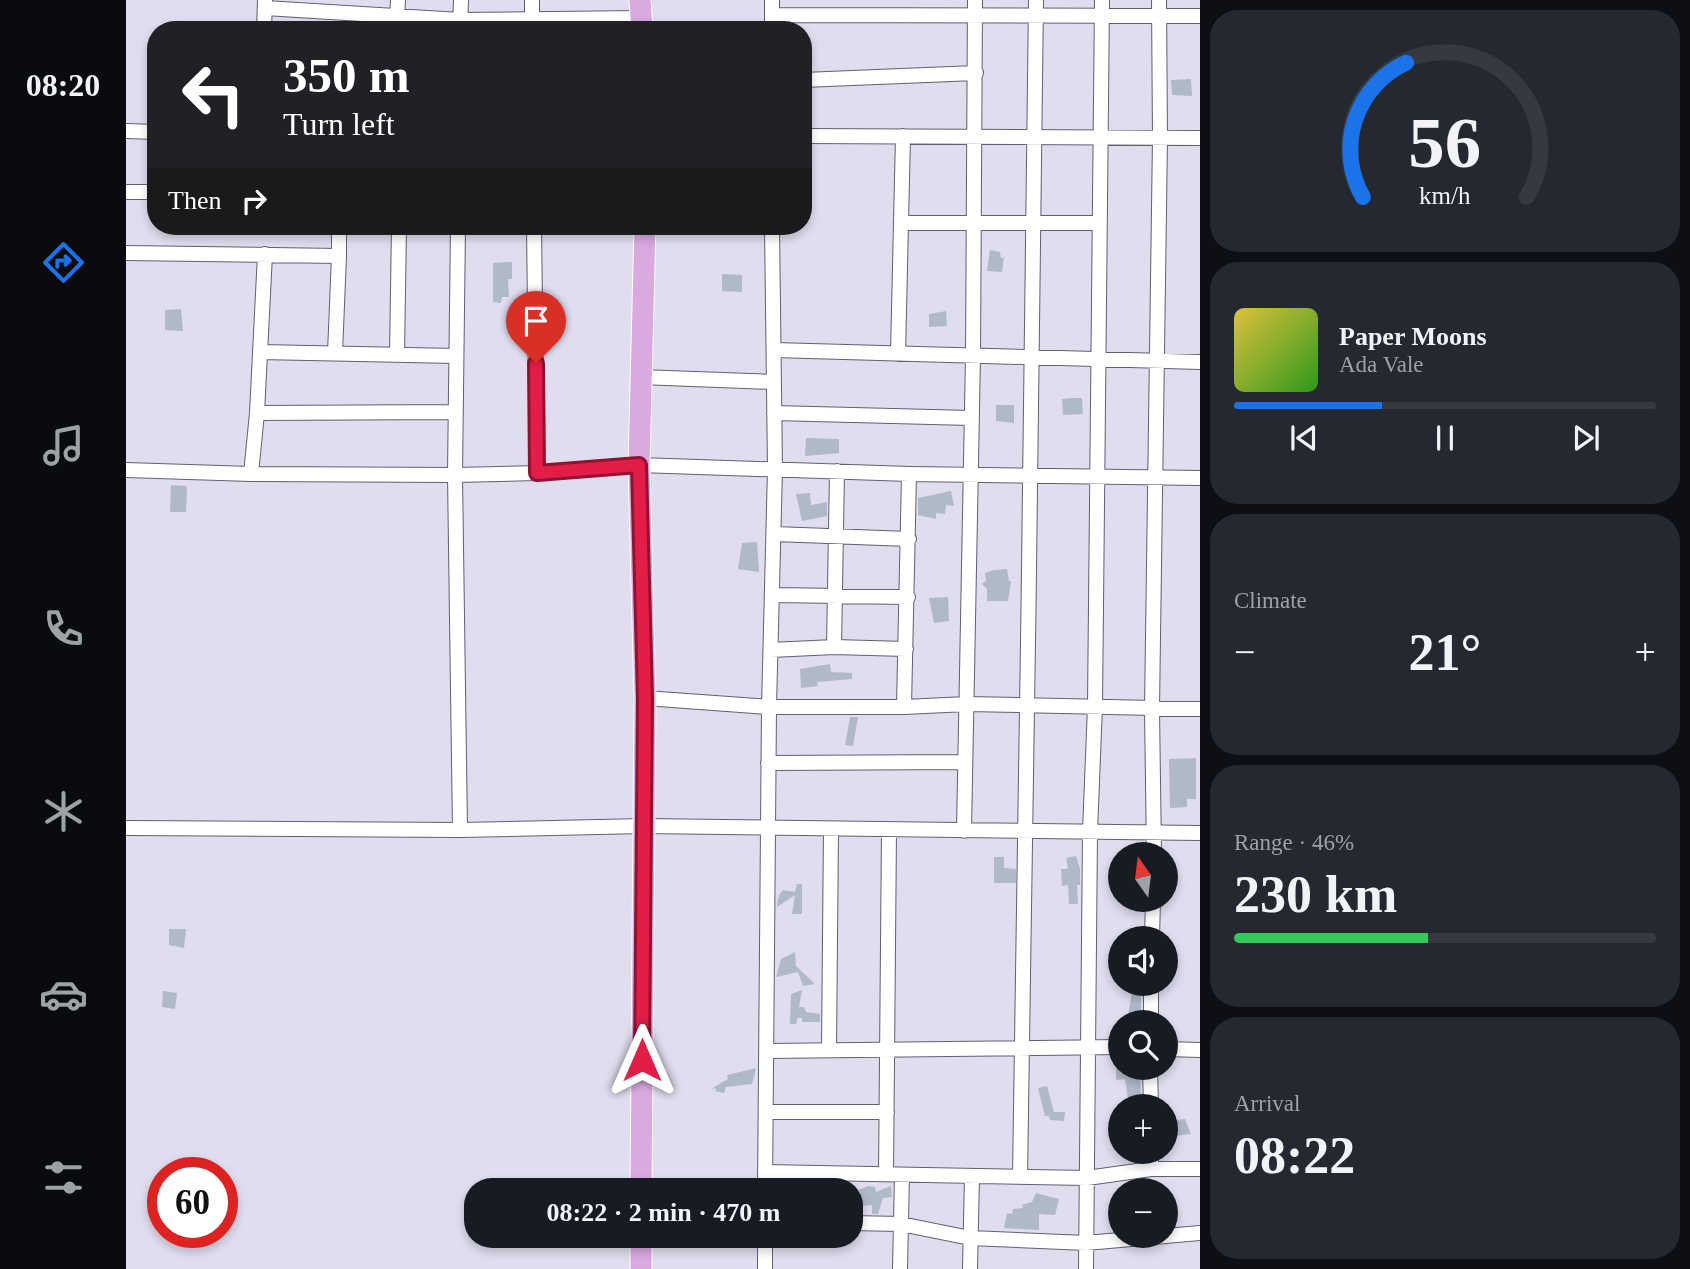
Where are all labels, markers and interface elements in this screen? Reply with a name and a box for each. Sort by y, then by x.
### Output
text: 350 m [283,48,410,103]
icon: left [168,49,259,140]
text: 08:20 [26,67,100,103]
text: 56 [1409,102,1481,183]
text: Turn left [283,106,395,142]
icon: right [235,182,273,220]
text: km/h [1419,182,1471,209]
text: Then [168,186,221,215]
icon: directions [39,238,88,287]
pin [506,291,566,363]
icon: arrive [517,302,555,340]
text: Paper Moons [1339,322,1487,351]
text: Ada Vale [1339,352,1424,377]
icon: previous [1285,419,1323,457]
icon: pause [1426,419,1464,457]
icon: next [1567,419,1605,457]
icon: music [39,421,88,470]
text: Climate [1234,588,1307,613]
icon: phone [39,604,88,653]
text: 21° [1409,624,1481,681]
text: − [1234,631,1255,673]
text: + [1635,631,1656,673]
icon: climate [39,787,88,836]
text: Range · 46% [1234,830,1354,855]
north arrow [1108,842,1178,912]
map controls [1108,842,1178,1248]
text: 230 km [1234,866,1397,923]
button: sound [1108,926,1178,996]
icon: car [39,970,88,1019]
button: search [1108,1010,1178,1080]
position arrow [605,1023,679,1097]
text: Arrival [1234,1091,1300,1116]
button: + [1108,1094,1178,1164]
text: 08:22 [1234,1127,1355,1184]
icon: filters [39,1153,88,1202]
speed limit sign: 60 [147,1157,238,1248]
button: − [1108,1178,1178,1248]
text: 08:22 · 2 min · 470 m [547,1198,781,1227]

